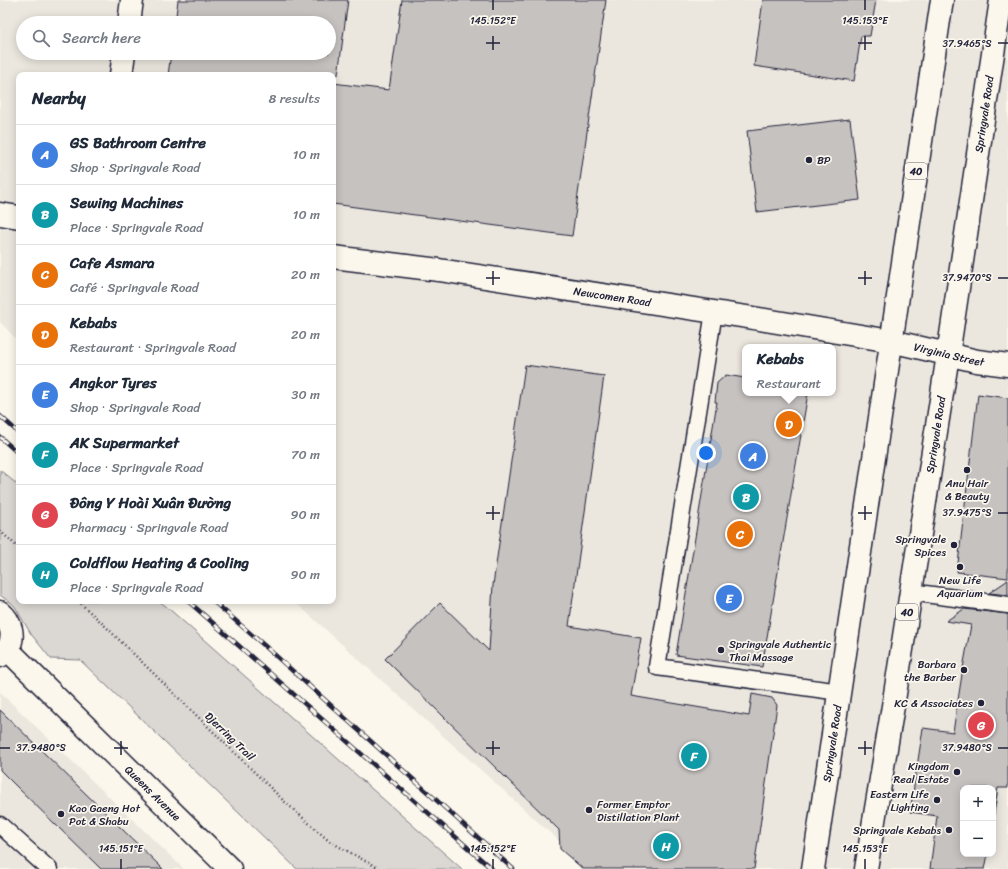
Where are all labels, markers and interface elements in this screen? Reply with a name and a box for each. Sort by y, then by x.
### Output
text: 145.152°E [470,12,517,30]
text: 145.153°E [842,12,889,30]
search box [16,16,336,60]
text: Search here [62,25,141,51]
icon: search [30,27,52,49]
text: 37.9465°S [943,35,992,53]
street label: Springvale Road [969,73,1000,154]
text: Nearby [32,83,86,113]
text: 8 results [268,87,320,110]
text: GS Bathroom Centre [70,130,206,156]
text: A [41,143,49,166]
text: 10 m [293,143,320,166]
place label: BP [817,151,831,170]
marker: BP [804,155,814,165]
text: Shop · Springvale Road [70,156,200,179]
road number: 40 [905,163,927,179]
text: Sewing Machines [70,190,183,216]
text: B [41,203,49,226]
text: 10 m [293,203,320,226]
text: Place · Springvale Road [70,216,203,239]
text: Cafe Asmara [70,250,155,276]
text: C [41,263,49,286]
text: 20 m [291,263,320,286]
text: 37.9470°S [942,269,992,287]
text: Café · Springvale Road [70,276,199,299]
street label: Newcomen Road [572,282,653,312]
text: Kebabs [70,310,117,336]
text: D [41,323,49,346]
text: 20 m [291,323,320,346]
text: Restaurant · Springvale Road [70,336,236,359]
street label: Virginia Street [912,338,986,372]
popup [742,344,836,396]
text: Kebabs [757,346,804,372]
text: Angkor Tyres [70,370,157,396]
text: Restaurant [757,372,821,395]
text: E [41,383,49,406]
text: 30 m [291,383,320,406]
street label: Springvale Road [921,394,952,474]
text: Shop · Springvale Road [70,396,200,419]
pin: D [776,409,802,439]
text: AK Supermarket [70,430,179,456]
pin: A [740,441,766,471]
text: F [41,443,49,466]
text: 70 m [291,443,320,466]
your location [696,443,716,463]
text: Place · Springvale Road [70,456,203,479]
marker: Anu Hair & Beauty [962,465,972,475]
place label: Anu Hair & Beauty [945,474,990,506]
pin: B [733,482,759,512]
text: Đông Y Hoài Xuân Đường [70,490,231,516]
text: G [41,503,49,526]
text: 90 m [290,503,320,526]
text: 37.9475°S [943,504,992,522]
text: Pharmacy · Springvale Road [70,516,228,539]
pin: C [727,519,753,549]
place label: Springvale Spices [895,530,947,562]
marker: Springvale Spices [949,540,959,550]
text: Coldflow Heating & Cooling [70,550,249,576]
marker: New Life Aquarium [955,562,965,572]
text: H [40,563,50,586]
text: 90 m [290,563,320,586]
place label: New Life Aquarium [936,571,983,603]
text: Place · Springvale Road [70,576,203,599]
pin: E [716,583,742,613]
road number: 40 [896,604,918,620]
place label: Springvale Authentic Thai Massage [729,635,832,667]
marker: Springvale Authentic Thai Massage [716,645,726,655]
place label: Barbara the Barber [904,655,957,687]
marker: Barbara the Barber [959,665,969,675]
place label: KC & Associates [894,694,974,713]
marker: KC & Associates [976,698,986,708]
street label: Springvale Road [817,703,848,783]
street label: Djerring Trail [200,707,260,766]
pin: G [968,710,994,740]
text: 37.9480°S [16,739,66,757]
text: 37.9480°S [942,739,992,757]
pin: F [681,741,707,771]
place label: Kingdom Real Estate [894,757,950,789]
street label: Queens Avenue [120,761,186,826]
marker: Kingdom Real Estate [952,767,962,777]
place label: Eastern Life Lighting [870,785,929,817]
map controls [960,785,996,857]
button: + [960,785,996,821]
place label: Former Emptor Distillation Plant [597,795,680,827]
marker: Eastern Life Lighting [932,795,942,805]
place label: Kao Gaeng Hot Pot & Shabu [69,799,140,831]
marker: Former Emptor Distillation Plant [584,805,594,815]
marker: Kao Gaeng Hot Pot & Shabu [56,809,66,819]
place label: Springvale Kebabs [853,821,941,840]
button: − [960,821,996,857]
marker: Springvale Kebabs [944,825,954,835]
pin: H [653,831,679,861]
text: 145.151°E [99,840,145,858]
text: 145.152°E [470,840,517,858]
text: 145.153°E [842,840,889,858]

